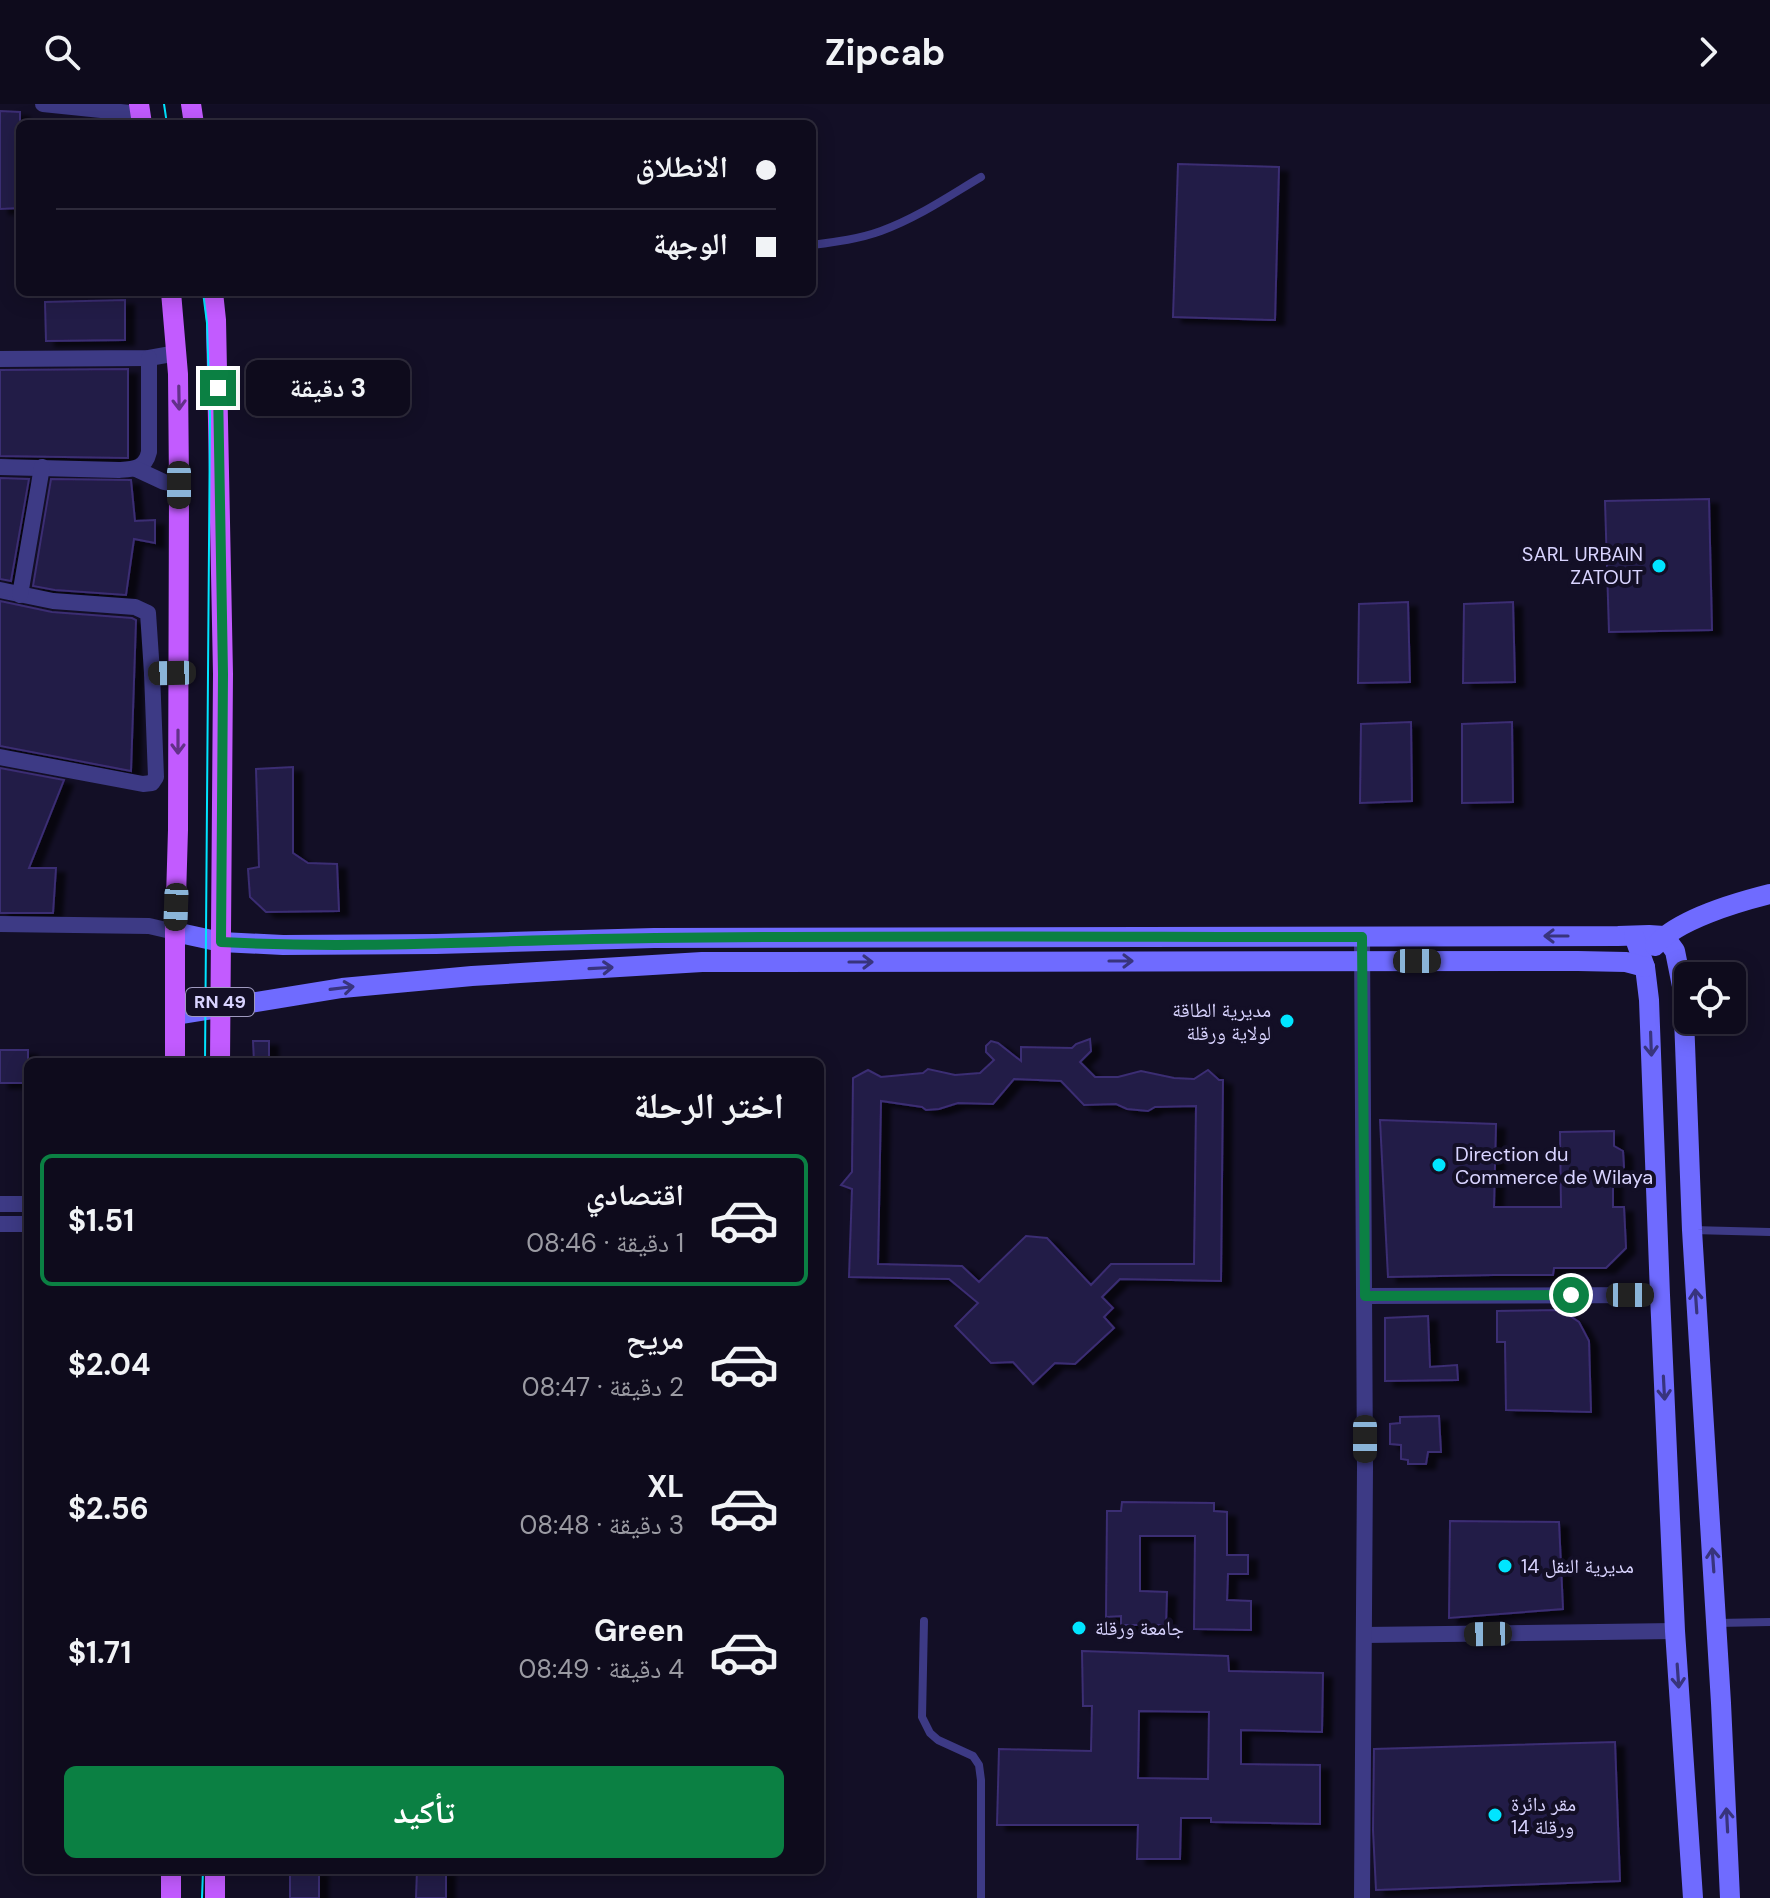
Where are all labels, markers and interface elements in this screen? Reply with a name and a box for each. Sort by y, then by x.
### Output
text: Zipcab [825,29,945,76]
icon: search [40,30,84,74]
icon: forward [1686,30,1730,74]
text: الانطلاق [635,147,728,186]
text: الوجهة [653,224,728,263]
callout: 3 دقيقة [246,360,410,416]
route end [200,370,236,406]
text: 3 دقيقة [290,371,366,405]
one-way arrow [171,384,186,411]
car [167,461,191,509]
place label: SARL URBAIN ZATOUT [1522,541,1643,590]
marker: SARL URBAIN ZATOUT [1650,557,1668,575]
car [148,661,196,685]
one-way arrow [170,728,186,755]
car [163,883,189,931]
one-way arrow [1543,928,1570,944]
car [1393,949,1441,973]
one-way arrow [1107,953,1134,969]
one-way arrow [847,954,874,970]
one-way arrow [587,961,614,976]
map controls [1674,962,1746,1034]
button: locate [1674,962,1746,1034]
one-way arrow [328,981,355,996]
road number: RN 49 [186,988,254,1016]
place label: مديرية الطاقة لولاية ورقلة [1172,997,1271,1046]
marker: مديرية الطاقة لولاية ورقلة [1278,1012,1296,1030]
one-way arrow [1643,1030,1658,1057]
text: اختر الرحلة [634,1082,784,1129]
place label: Direction du Commerce de Wilaya [1455,1141,1653,1190]
marker: Direction du Commerce de Wilaya [1430,1156,1448,1174]
text: اقتصادي [586,1175,684,1214]
icon: car [708,1184,780,1256]
text: $1.51 [68,1201,134,1240]
text: 1 دقيقة · 08:46 [526,1226,684,1260]
route start [1553,1277,1589,1313]
car [1606,1283,1654,1307]
one-way arrow [1688,1288,1703,1315]
text: مريح [626,1319,684,1358]
icon: car [708,1328,780,1400]
text: $2.04 [68,1345,150,1384]
text: 2 دقيقة · 08:47 [522,1370,684,1404]
one-way arrow [1657,1374,1672,1401]
car [1353,1415,1377,1463]
text: XL [647,1467,684,1506]
icon: car [708,1472,780,1544]
text: $2.56 [68,1489,149,1528]
text: 3 دقيقة · 08:48 [519,1508,684,1542]
one-way arrow [1705,1548,1720,1574]
place label: مديرية النقل 14 [1521,1553,1634,1579]
marker: مديرية النقل 14 [1496,1557,1514,1575]
text: Green [594,1611,684,1650]
place label: جامعة ورقلة [1095,1615,1184,1641]
icon: car [708,1616,780,1688]
marker: جامعة ورقلة [1070,1619,1088,1637]
car [1464,1622,1512,1646]
text: $1.71 [68,1633,131,1672]
text: 4 دقيقة · 08:49 [518,1652,684,1686]
one-way arrow [1671,1662,1686,1689]
button: تأكيد [64,1766,784,1858]
place label: مقر دائرة ورقلة 14 [1511,1791,1576,1840]
marker: مقر دائرة ورقلة 14 [1486,1806,1504,1824]
one-way arrow [1719,1807,1734,1834]

